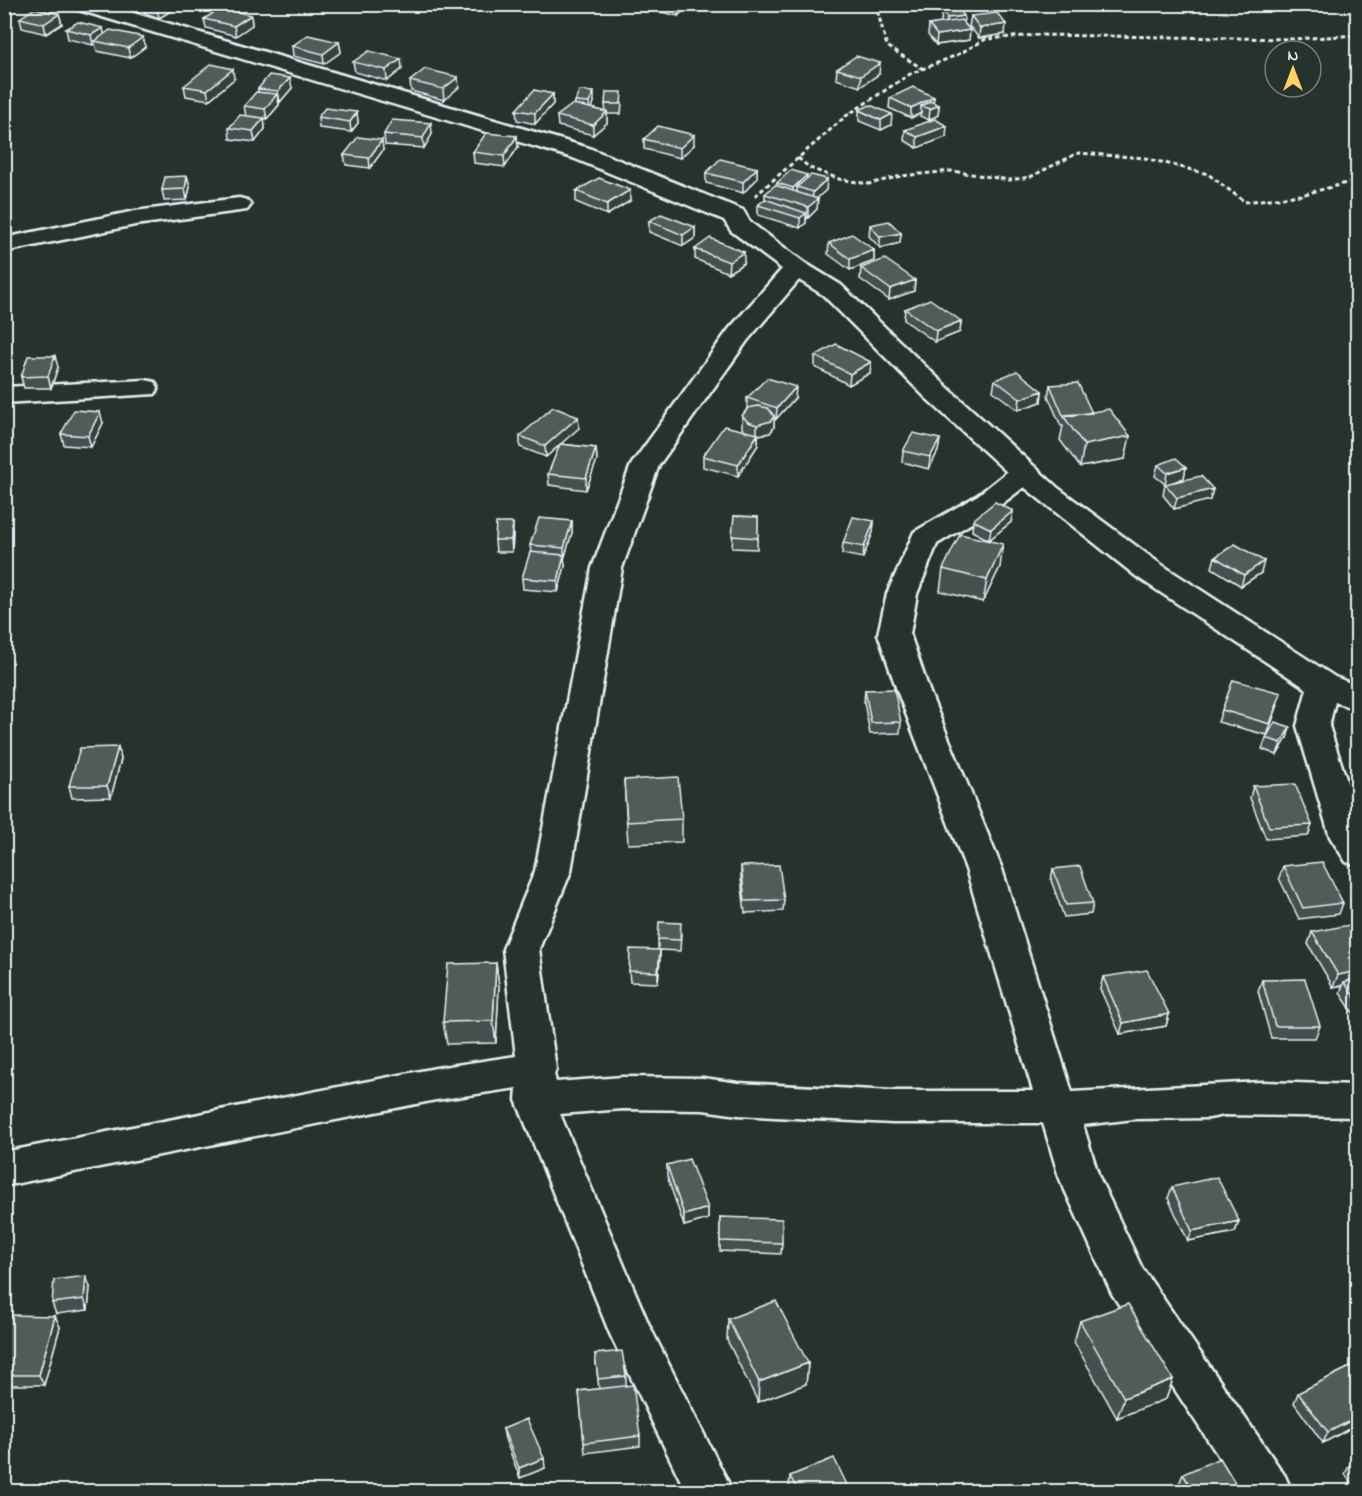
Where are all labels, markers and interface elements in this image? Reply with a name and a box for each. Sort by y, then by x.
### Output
north arrow [1263,39,1323,99]
text: N [1288,44,1299,68]

